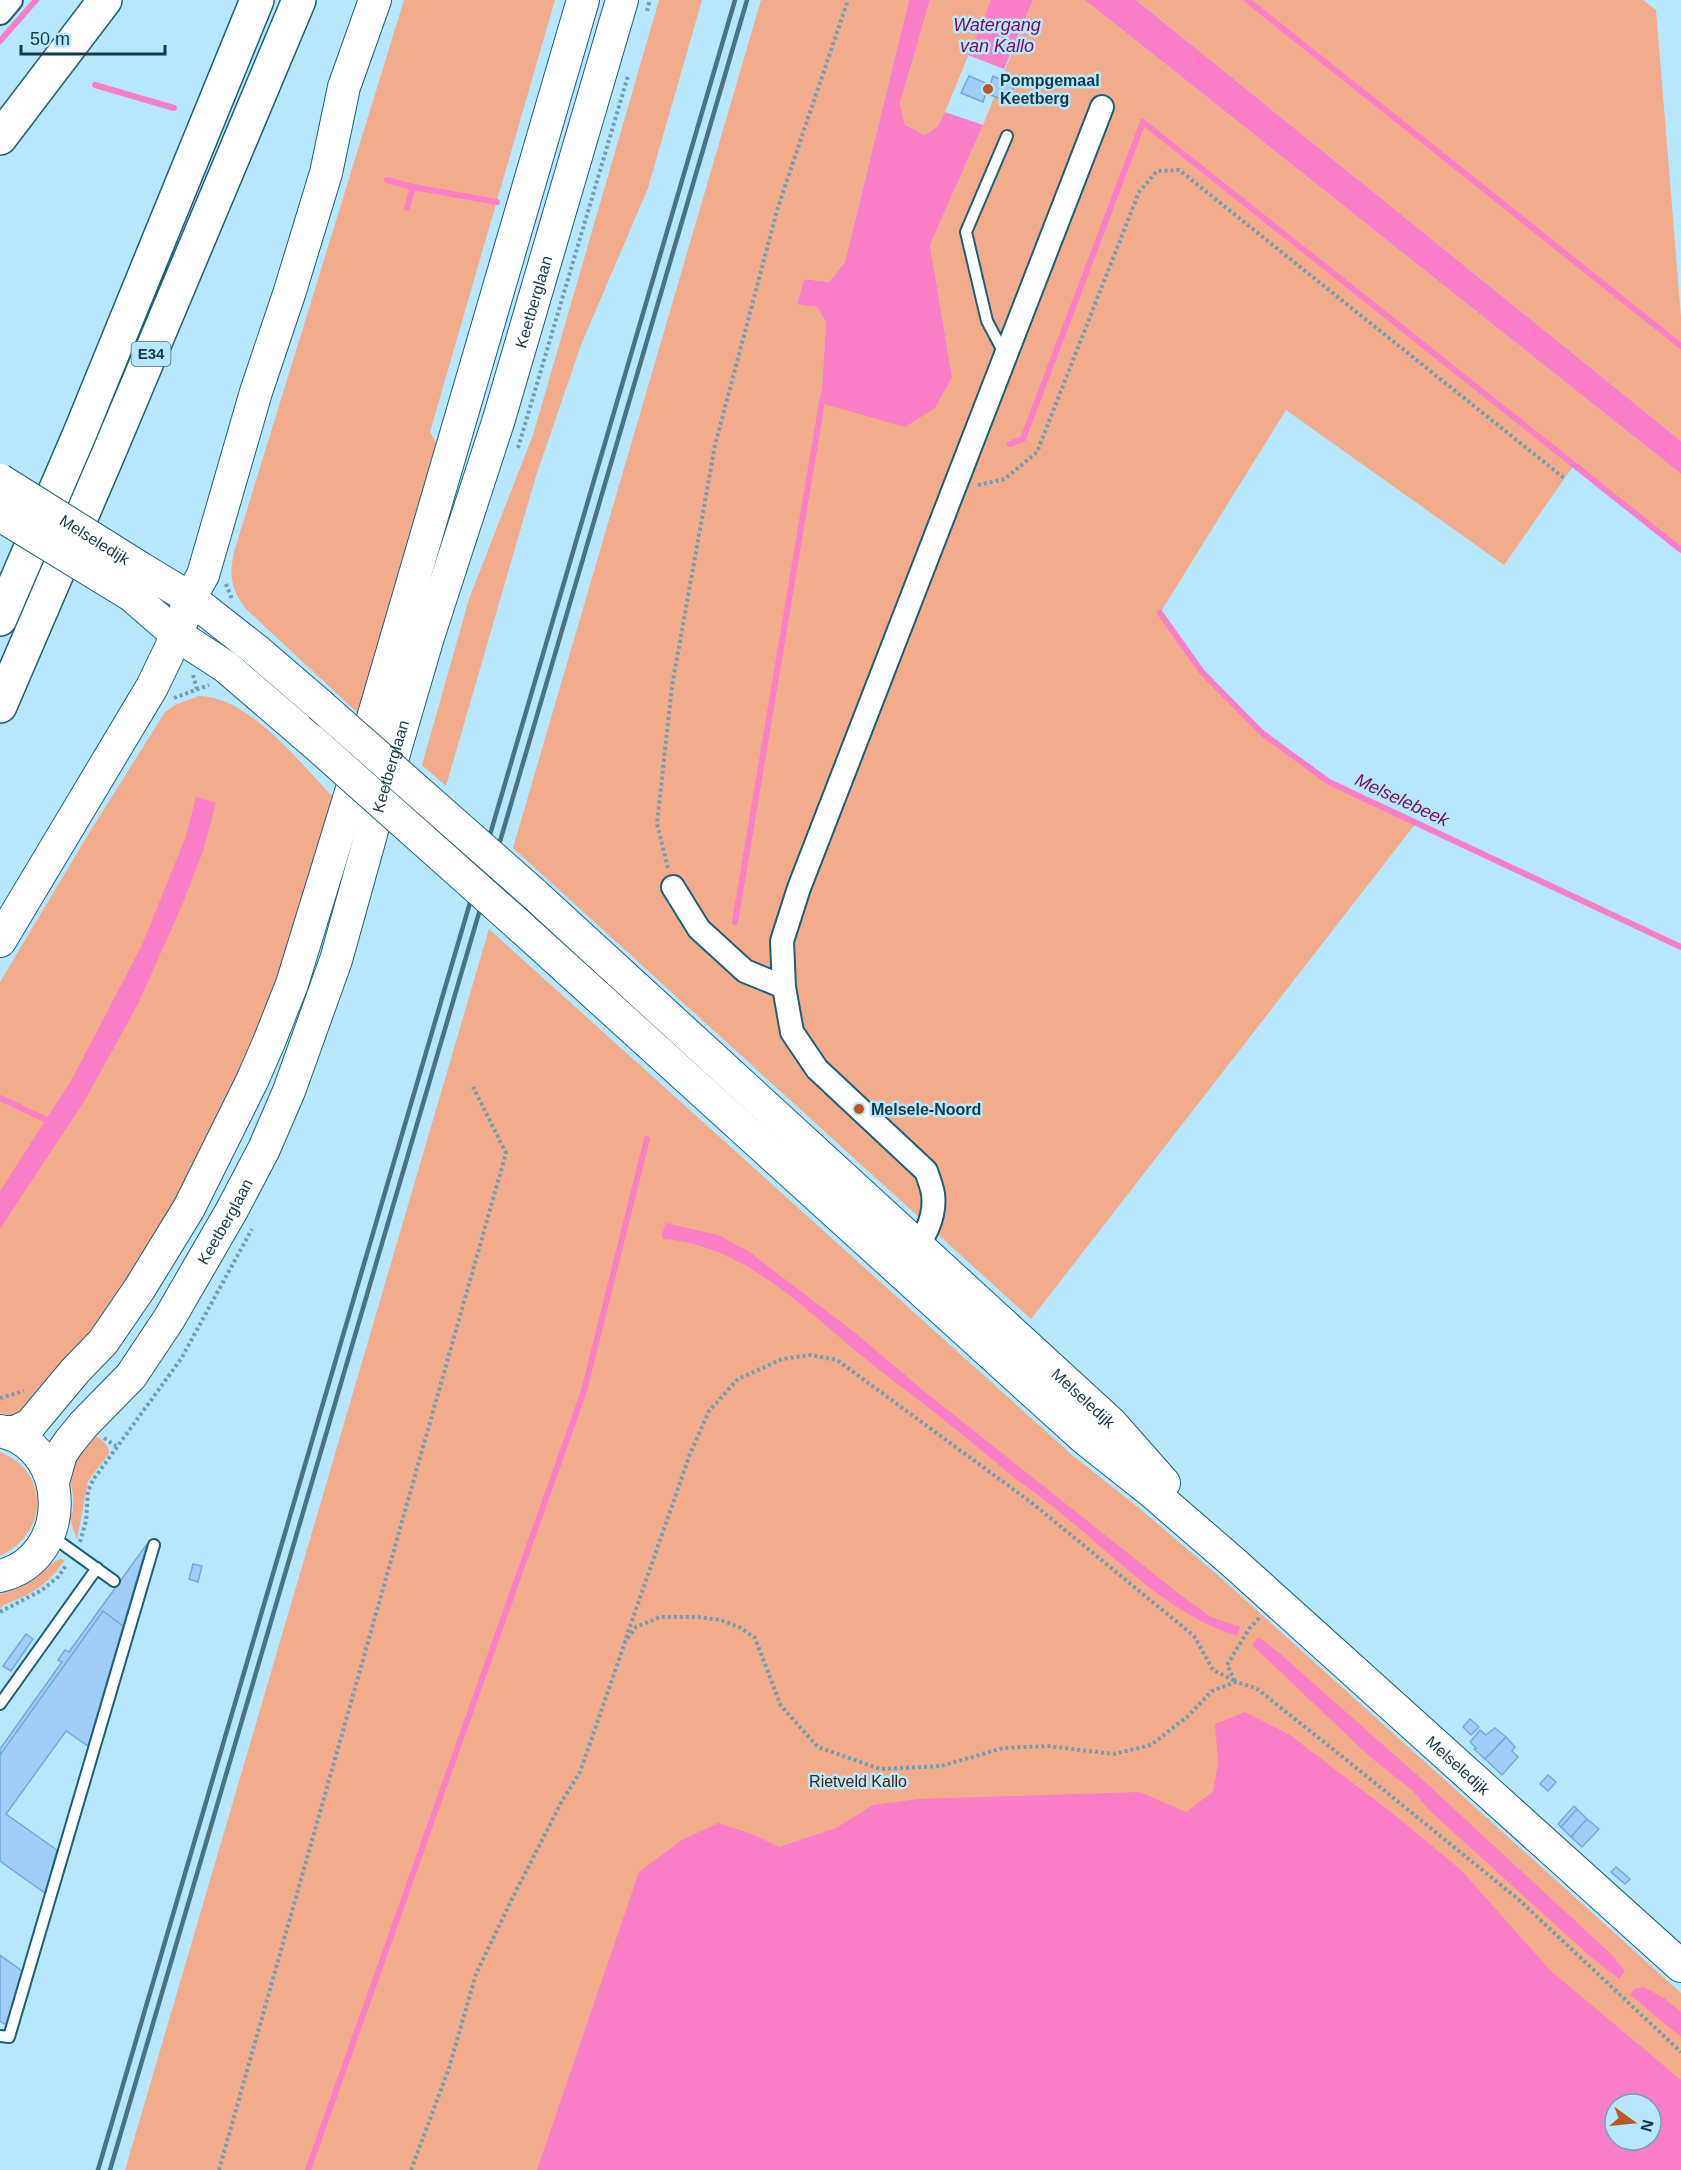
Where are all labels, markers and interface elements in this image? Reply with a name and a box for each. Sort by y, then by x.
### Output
water label: Watergang van Kallo [953,15,1041,56]
scale bar [21,18,165,56]
text: 50 m [30,29,70,49]
place label: Pompgemaal Keetberg [1000,72,1100,107]
marker: Pompgemaal Keetberg [981,82,995,96]
street label: Keetberglaan [512,254,555,350]
road number: E34 [132,342,170,366]
street label: Melseledijk [57,512,134,569]
street label: Keetberglaan [369,718,412,814]
water label: Melselebeek [1352,770,1453,831]
place label: Melsele-Noord [871,1101,981,1118]
marker: Melsele-Noord [852,1102,866,1116]
street label: Keetberglaan [194,1176,256,1267]
street label: Melseledijk [1048,1365,1119,1432]
street label: Melseledijk [1423,1733,1494,1799]
park label: Rietveld Kallo [809,1773,907,1790]
north arrow [1603,2092,1663,2152]
text: N [1637,2118,1657,2134]

